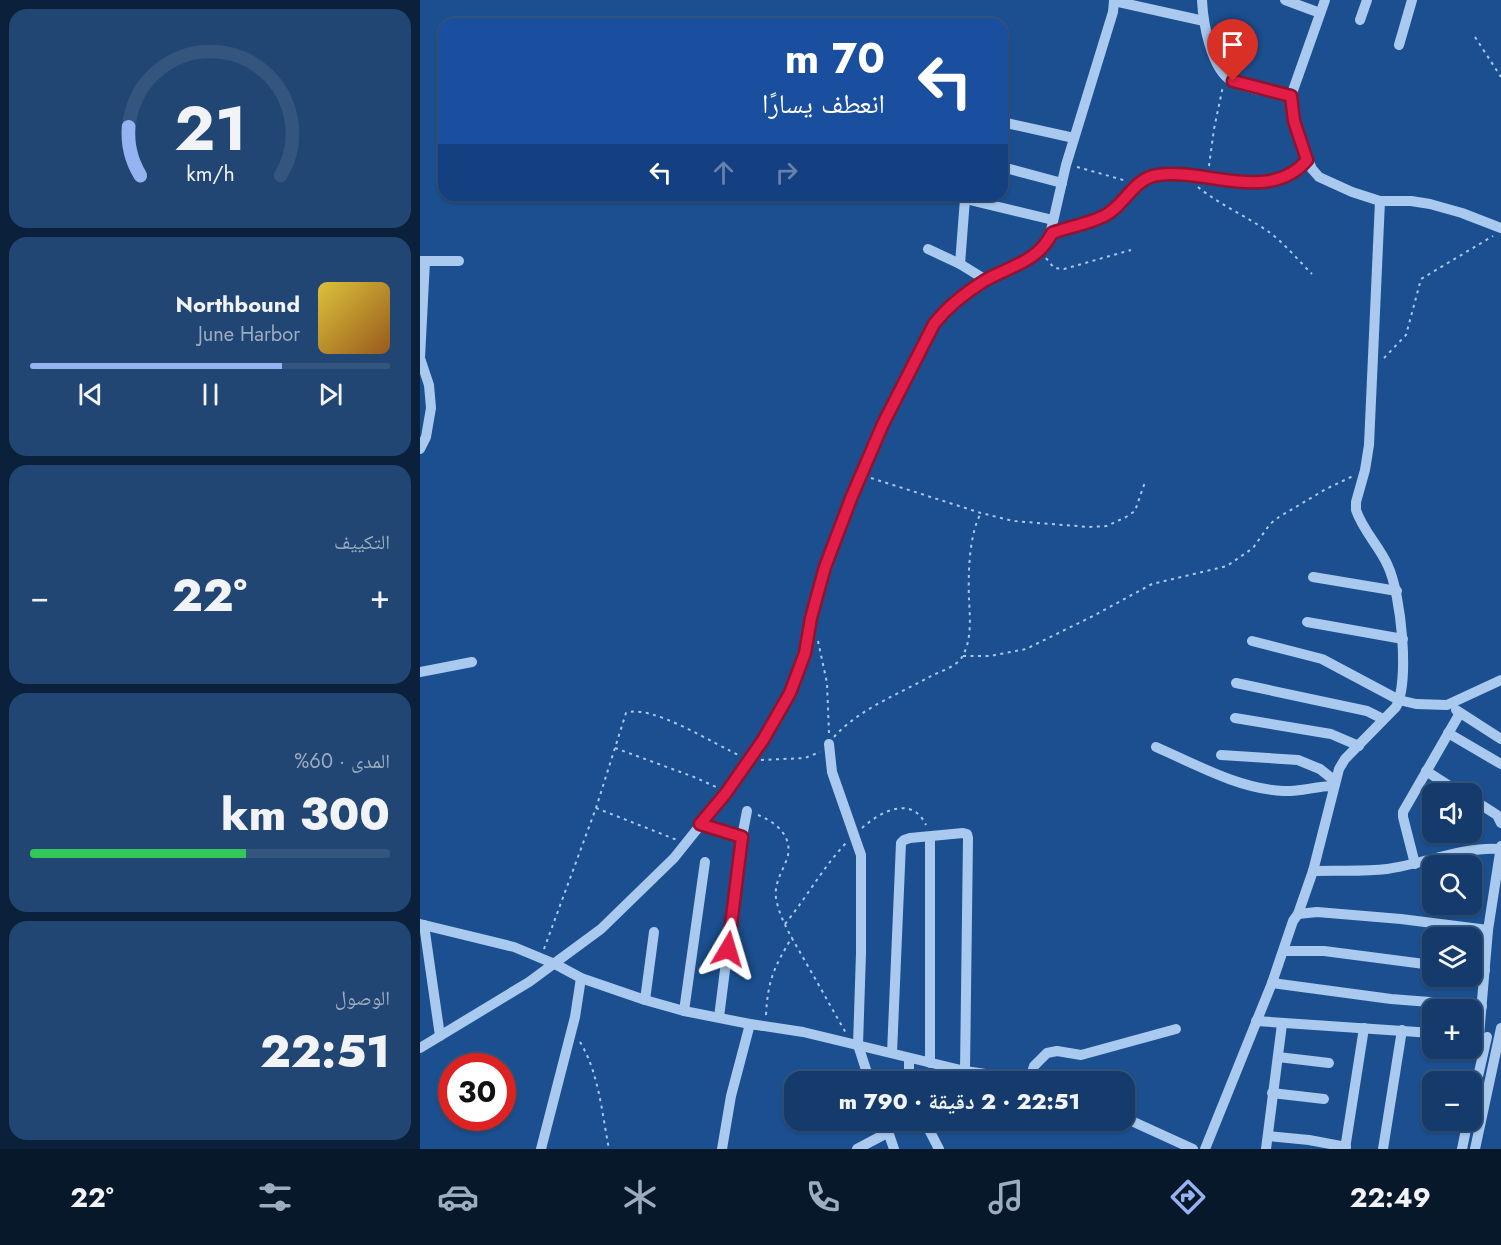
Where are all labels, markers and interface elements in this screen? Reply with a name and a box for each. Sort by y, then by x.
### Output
pin [1207,19,1258,81]
text: 70 m [785,28,885,89]
icon: arrive [1216,28,1249,61]
icon: left [906,42,984,120]
text: 21 [174,83,246,173]
text: انعطف يسارًا [762,84,885,123]
icon: left [644,156,677,189]
icon: ahead [707,156,740,189]
icon: right [770,156,803,189]
text: km/h [186,158,234,189]
text: Northbound [176,288,300,320]
text: June Harbor [198,320,300,349]
icon: previous [74,378,107,411]
icon: pause [194,378,227,411]
icon: next [314,378,347,411]
text: التكييف [334,528,390,557]
text: 22° [172,563,247,628]
text: − [30,573,49,620]
text: + [370,573,390,620]
text: المدى · 60% [294,747,390,776]
text: 300 km [221,782,390,847]
map controls [1422,783,1482,1131]
button: sound [1422,783,1482,843]
button: search [1422,855,1482,915]
position arrow [696,917,760,981]
button: layers [1422,927,1482,987]
text: الوصول [335,984,390,1013]
button: + [1422,999,1482,1059]
text: 22:51 [260,1019,390,1084]
speed limit sign: 30 [438,1053,516,1131]
button: − [1422,1071,1482,1131]
text: 22:51 · 2 دقيقة · 790 m [839,1085,1080,1117]
icon: filters [254,1176,296,1218]
icon: car [437,1176,479,1218]
icon: climate [619,1176,661,1218]
icon: phone [802,1176,844,1218]
icon: music [985,1176,1027,1218]
icon: directions [1167,1176,1209,1218]
text: 22° [70,1178,114,1217]
text: 22:49 [1350,1178,1431,1217]

